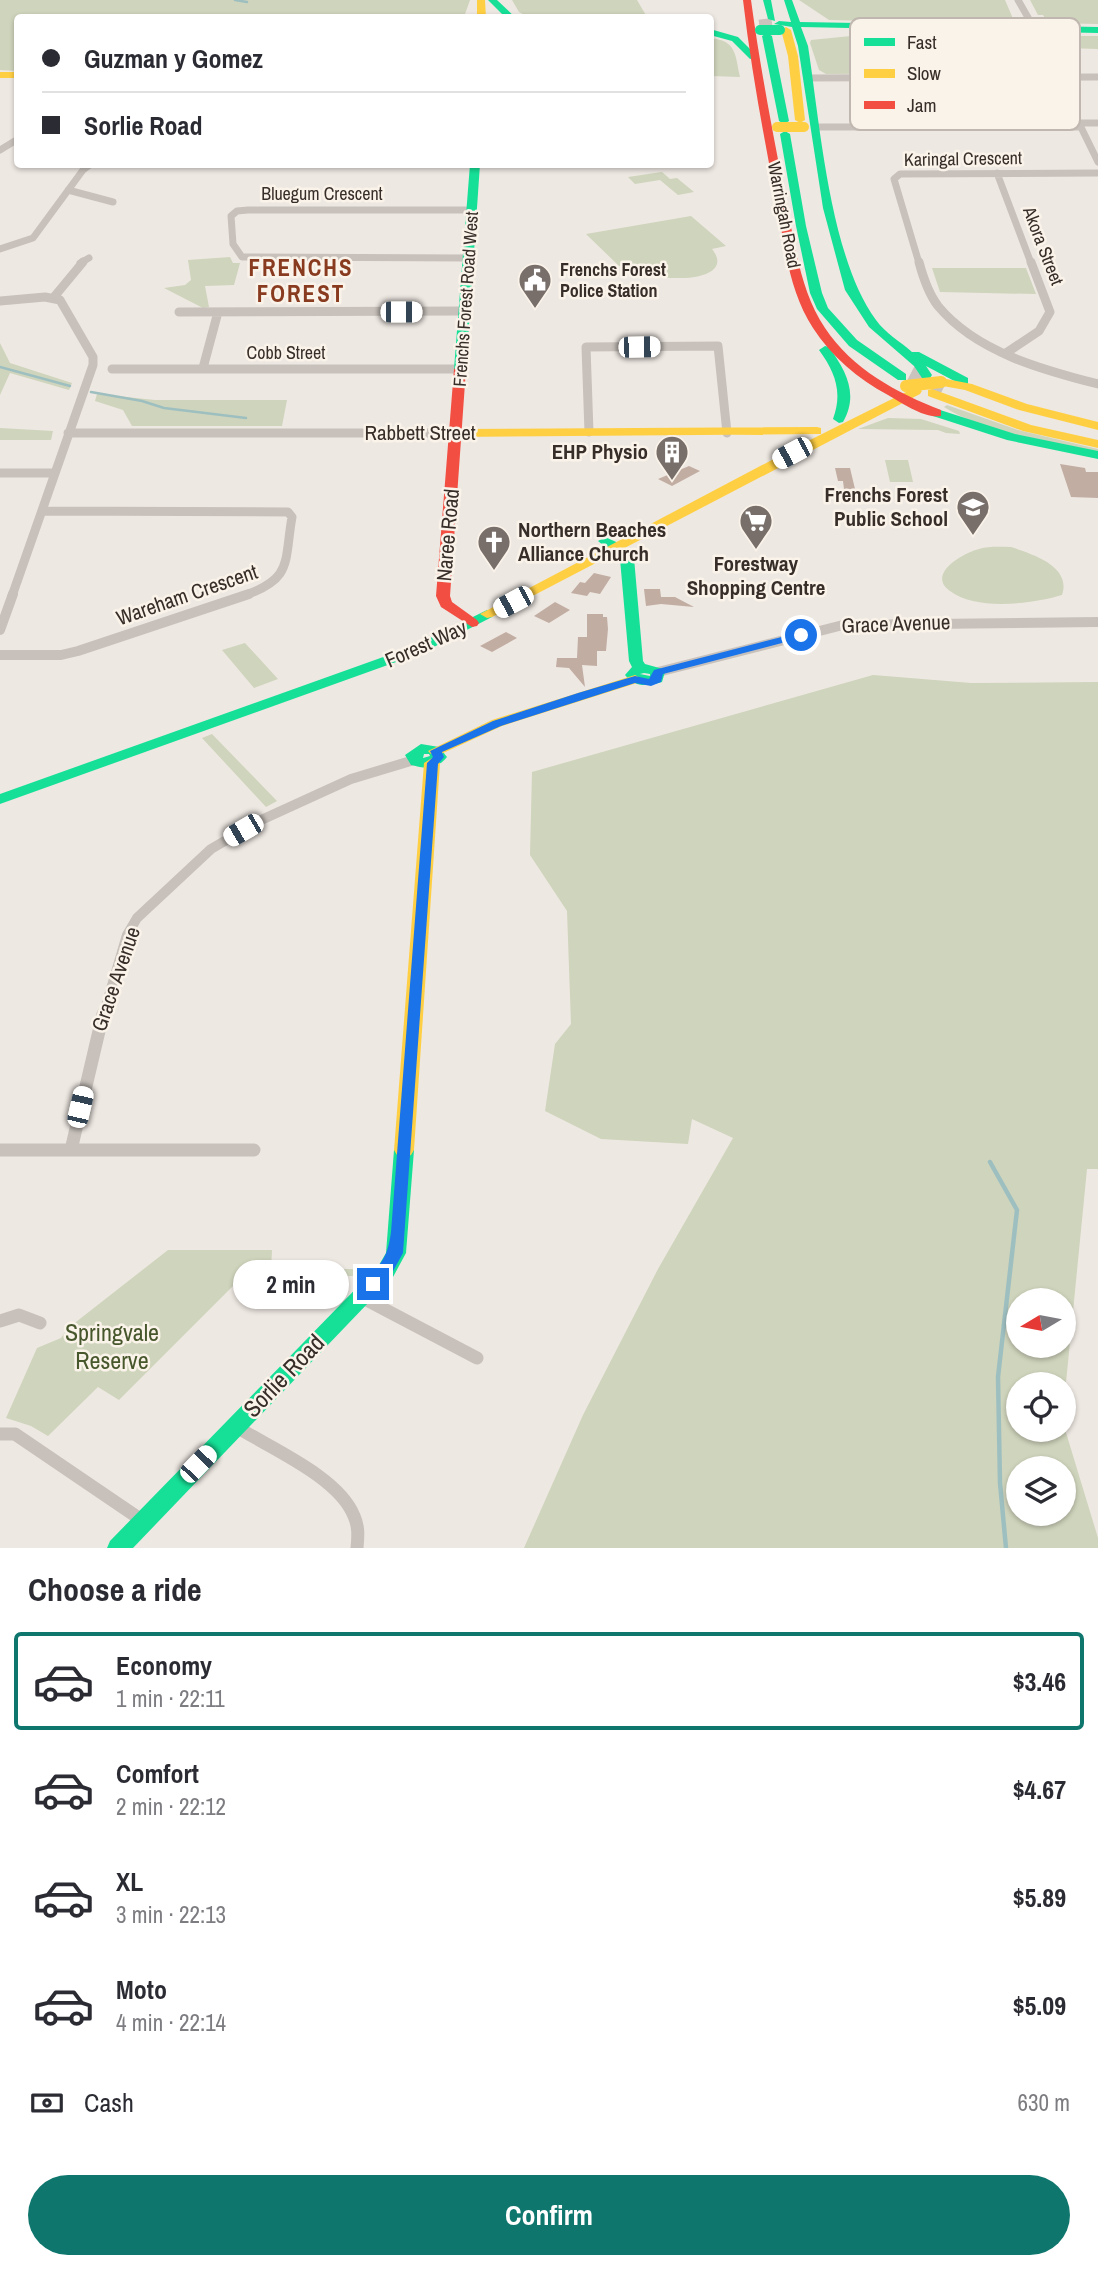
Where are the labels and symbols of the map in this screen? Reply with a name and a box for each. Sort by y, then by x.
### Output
legend [850,18,1080,130]
text: Fast [907,29,937,55]
text: Slow [907,60,942,86]
text: Jam [907,92,936,118]
street label: Karingal Crescent [904,145,1022,172]
street label: Warringah Road [762,160,807,270]
street label: Bluegum Crescent [261,181,383,206]
street label: Akora Street [1017,202,1070,289]
street label: Frenchs Forest Road West [447,211,484,387]
district label: FRENCHS FOREST [248,252,354,309]
place label: Frenchs Forest Police Station [560,257,666,303]
public building icon: Frenchs Forest Police Station [516,261,554,310]
car [381,302,423,323]
car [618,336,661,358]
street label: Cobb Street [247,340,325,365]
street label: Rabbett Street [364,418,476,447]
building icon: EHP Physio [653,433,691,482]
car [769,434,816,472]
place label: EHP Physio [552,437,648,466]
place label: Frenchs Forest Public School [824,480,948,533]
street label: Naree Road [429,487,466,582]
school or university icon: Frenchs Forest Public School [954,488,992,537]
supermarket icon: Forestway Shopping Centre [737,502,775,551]
place label: Northern Beaches Alliance Church [518,515,666,568]
church icon: Northern Beaches Alliance Church [475,523,513,572]
place label: Forestway Shopping Centre [687,549,825,602]
street label: Wareham Crescent [112,557,262,632]
car [490,583,537,621]
street label: Grace Avenue [841,607,951,640]
street label: Forest Way [380,613,472,674]
route start [785,619,817,651]
car [220,810,267,850]
street label: Grace Avenue [84,923,147,1035]
car [66,1084,95,1130]
callout: 2 min [233,1260,348,1308]
route end [357,1268,389,1300]
north arrow [1006,1288,1076,1358]
park label: Springvale Reserve [65,1316,159,1376]
street label: Sorlie Road [236,1327,331,1424]
car [176,1442,221,1486]

